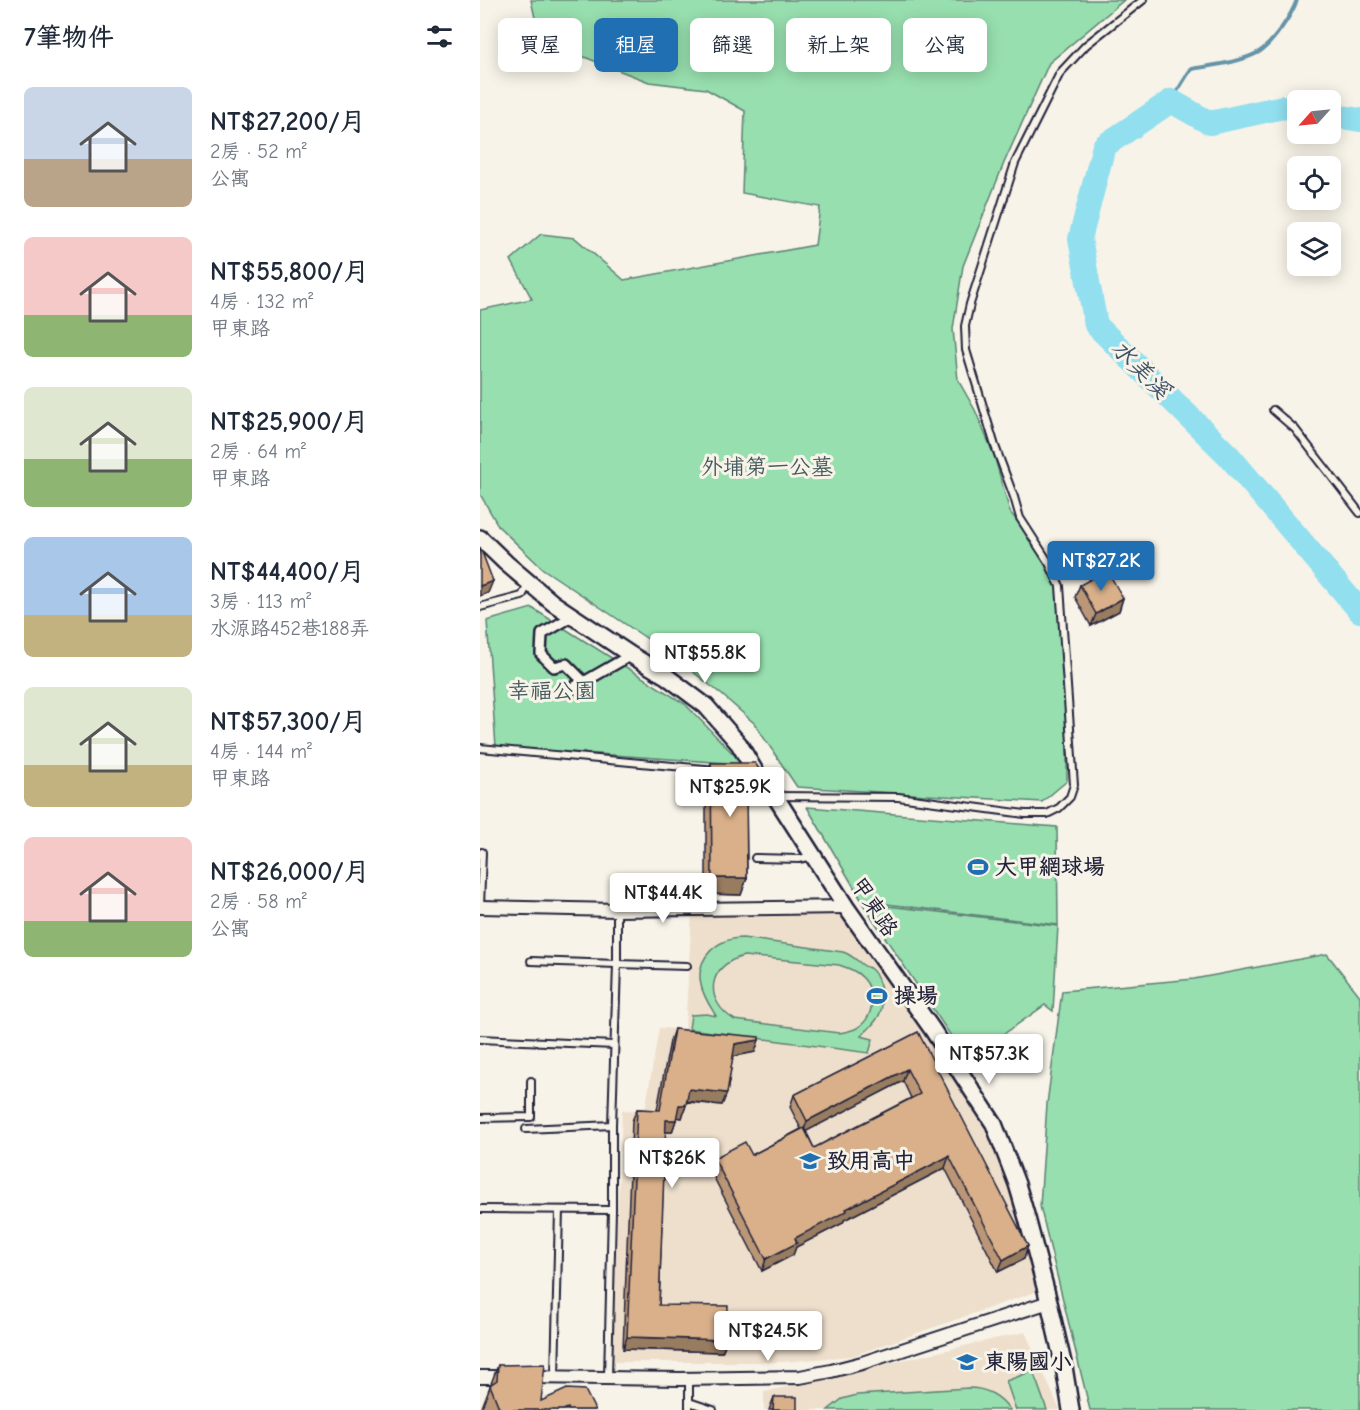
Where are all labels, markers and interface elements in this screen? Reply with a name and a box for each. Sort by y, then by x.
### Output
chip: 買屋 [498,18,582,72]
chip: 租屋 [594,18,678,72]
chip: 篩選 [690,18,774,72]
chip: 新上架 [786,18,891,72]
chip: 公寓 [903,18,987,72]
icon: filters [423,20,456,53]
text: 7筆物件 [24,23,114,53]
north arrow [1287,90,1341,144]
map controls [1287,90,1341,276]
text: NT$27,200/月 [210,107,366,137]
icon: home [72,111,144,183]
text: 2房 · 52 m² [210,140,307,163]
button: locate [1287,156,1341,210]
text: 公寓 [210,167,250,190]
button: layers [1287,222,1341,276]
text: NT$55,800/月 [210,257,369,287]
icon: home [72,261,144,333]
text: 4房 · 132 m² [210,290,313,313]
text: 甲東路 [210,317,270,340]
water label: 水美溪 [1106,334,1178,406]
text: NT$25,900/月 [210,407,369,437]
icon: home [72,411,144,483]
text: 2房 · 64 m² [210,440,306,463]
park label: 外埔第一公墓 [701,454,833,480]
text: 甲東路 [210,467,270,490]
pin: NT$27.2K [1039,541,1163,592]
text: NT$27.2K [1061,549,1141,572]
text: NT$44,400/月 [210,557,365,587]
icon: home [72,561,144,633]
text: 3房 · 113 m² [210,590,311,613]
text: 水源路452巷188弄 [210,617,370,640]
pin: NT$55.8K [643,633,767,684]
text: NT$55.8K [664,641,746,664]
park label: 幸福公園 [508,678,596,704]
text: NT$57,300/月 [210,707,367,737]
icon: home [72,711,144,783]
text: 4房 · 144 m² [210,740,312,763]
text: 甲東路 [210,767,270,790]
pin: NT$25.9K [668,767,792,818]
text: NT$25.9K [689,775,771,798]
place label: 大甲網球場 [995,854,1105,880]
sports icon: 大甲網球場 [966,855,990,879]
text: NT$26,000/月 [210,857,370,887]
icon: home [72,861,144,933]
street label: 甲東路 [845,872,903,942]
pin: NT$44.4K [601,873,725,924]
text: NT$44.4K [624,881,702,904]
text: 2房 · 58 m² [210,890,307,913]
text: 公寓 [210,917,250,940]
place label: 操場 [894,983,938,1009]
sports icon: 操場 [865,984,889,1008]
pin: NT$57.3K [927,1034,1051,1085]
text: NT$57.3K [949,1042,1029,1065]
pin: NT$26K [623,1138,721,1189]
text: NT$26K [638,1146,706,1169]
place label: 致用高中 [827,1148,915,1174]
school or university icon: 致用高中 [798,1149,822,1173]
pin: NT$24.5K [706,1311,830,1362]
text: NT$24.5K [728,1319,808,1342]
place label: 東陽國小 [984,1349,1072,1375]
school or university icon: 東陽國小 [955,1350,979,1374]

